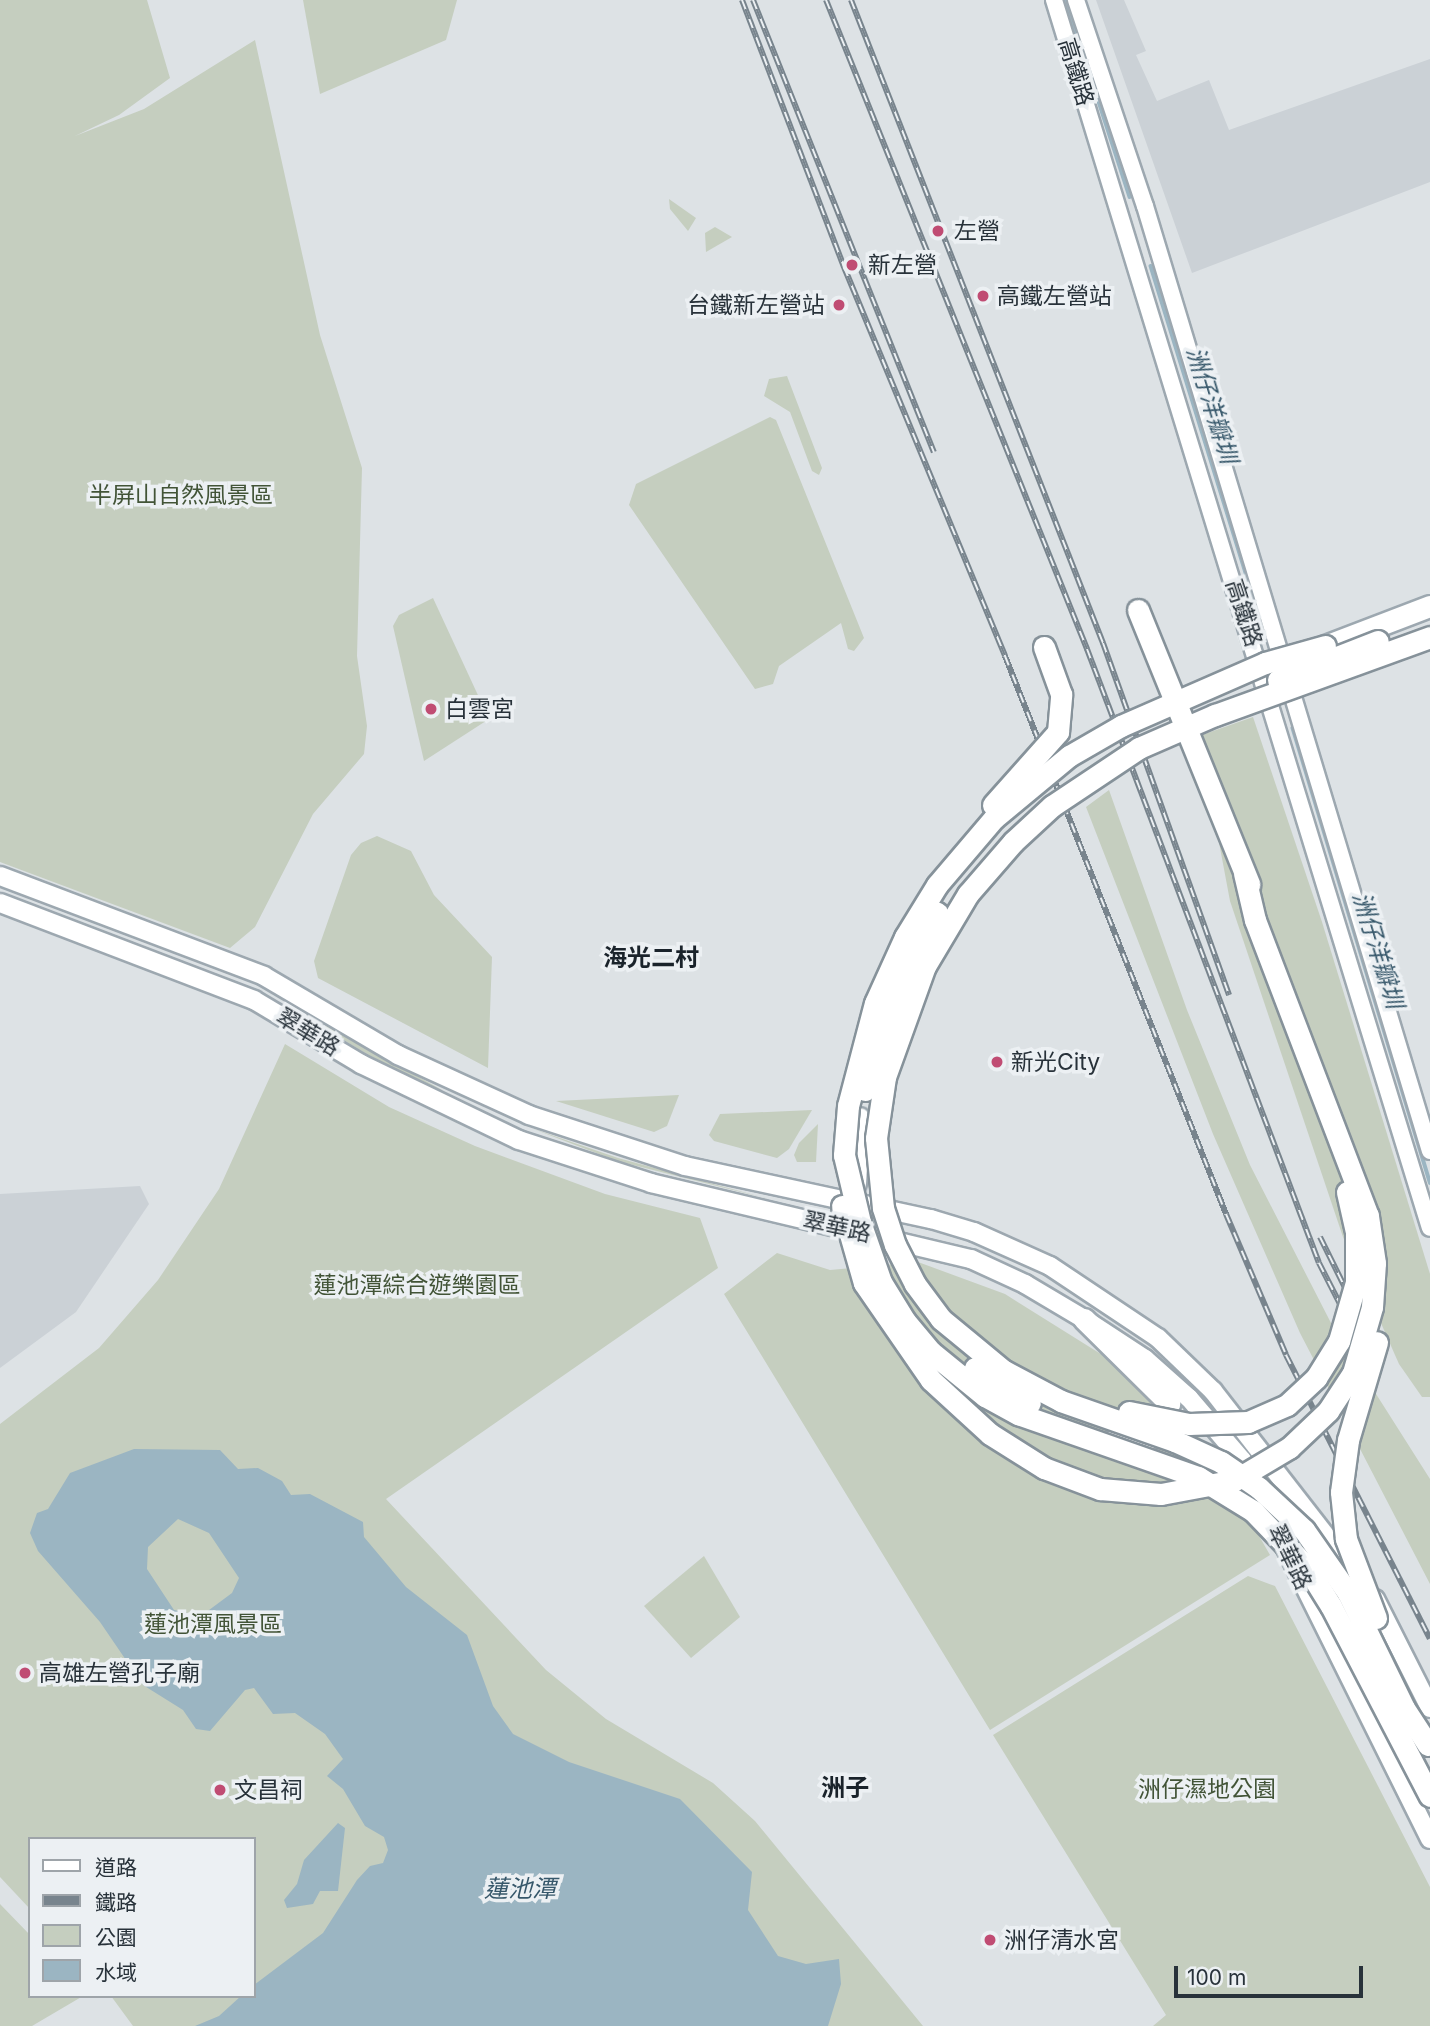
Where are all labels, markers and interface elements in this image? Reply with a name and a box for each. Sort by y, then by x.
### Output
street label: 高鐵路 [1053,35,1099,109]
place label: 左營 [954,217,1000,245]
marker: 左營 [928,221,948,241]
place label: 新左營 [868,251,937,279]
marker: 新左營 [842,255,862,275]
place label: 高鐵左營站 [997,282,1112,310]
marker: 高鐵左營站 [975,288,991,304]
place label: 台鐵新左營站 [687,291,825,319]
marker: 台鐵新左營站 [831,297,847,313]
water label: 洲仔洋瓣圳 [1181,343,1243,467]
park label: 半屏山自然風景區 [89,481,273,509]
street label: 高鐵路 [1220,576,1268,650]
place label: 白雲宮 [445,695,514,723]
marker: 白雲宮 [423,701,439,717]
water label: 洲仔洋瓣圳 [1347,888,1409,1012]
district label: 海光二村 [603,944,699,972]
street label: 翠華路 [271,1002,345,1062]
place label: 新光City [1011,1048,1100,1076]
marker: 新光City [989,1054,1005,1070]
street label: 翠華路 [800,1206,874,1248]
park label: 蓮池潭綜合遊樂園區 [314,1271,520,1299]
street label: 翠華路 [1262,1520,1318,1594]
park label: 蓮池潭風景區 [144,1610,282,1638]
place label: 高雄左營孔子廟 [39,1659,200,1687]
marker: 高雄左營孔子廟 [17,1665,33,1681]
district label: 洲子 [821,1774,869,1802]
park label: 洲仔濕地公園 [1138,1775,1276,1803]
place label: 文昌祠 [234,1776,303,1804]
marker: 文昌祠 [212,1782,228,1798]
legend [28,1837,256,1998]
text: 道路 [95,1855,137,1880]
water label: 蓮池潭 [484,1875,556,1903]
text: 鐵路 [95,1890,137,1915]
text: 公園 [95,1925,137,1950]
place label: 洲仔清水宮 [1004,1926,1119,1954]
marker: 洲仔清水宮 [982,1932,998,1948]
scale bar [1178,1952,1367,1996]
text: 水域 [95,1960,137,1985]
text: 100 m [1187,1965,1246,1990]

